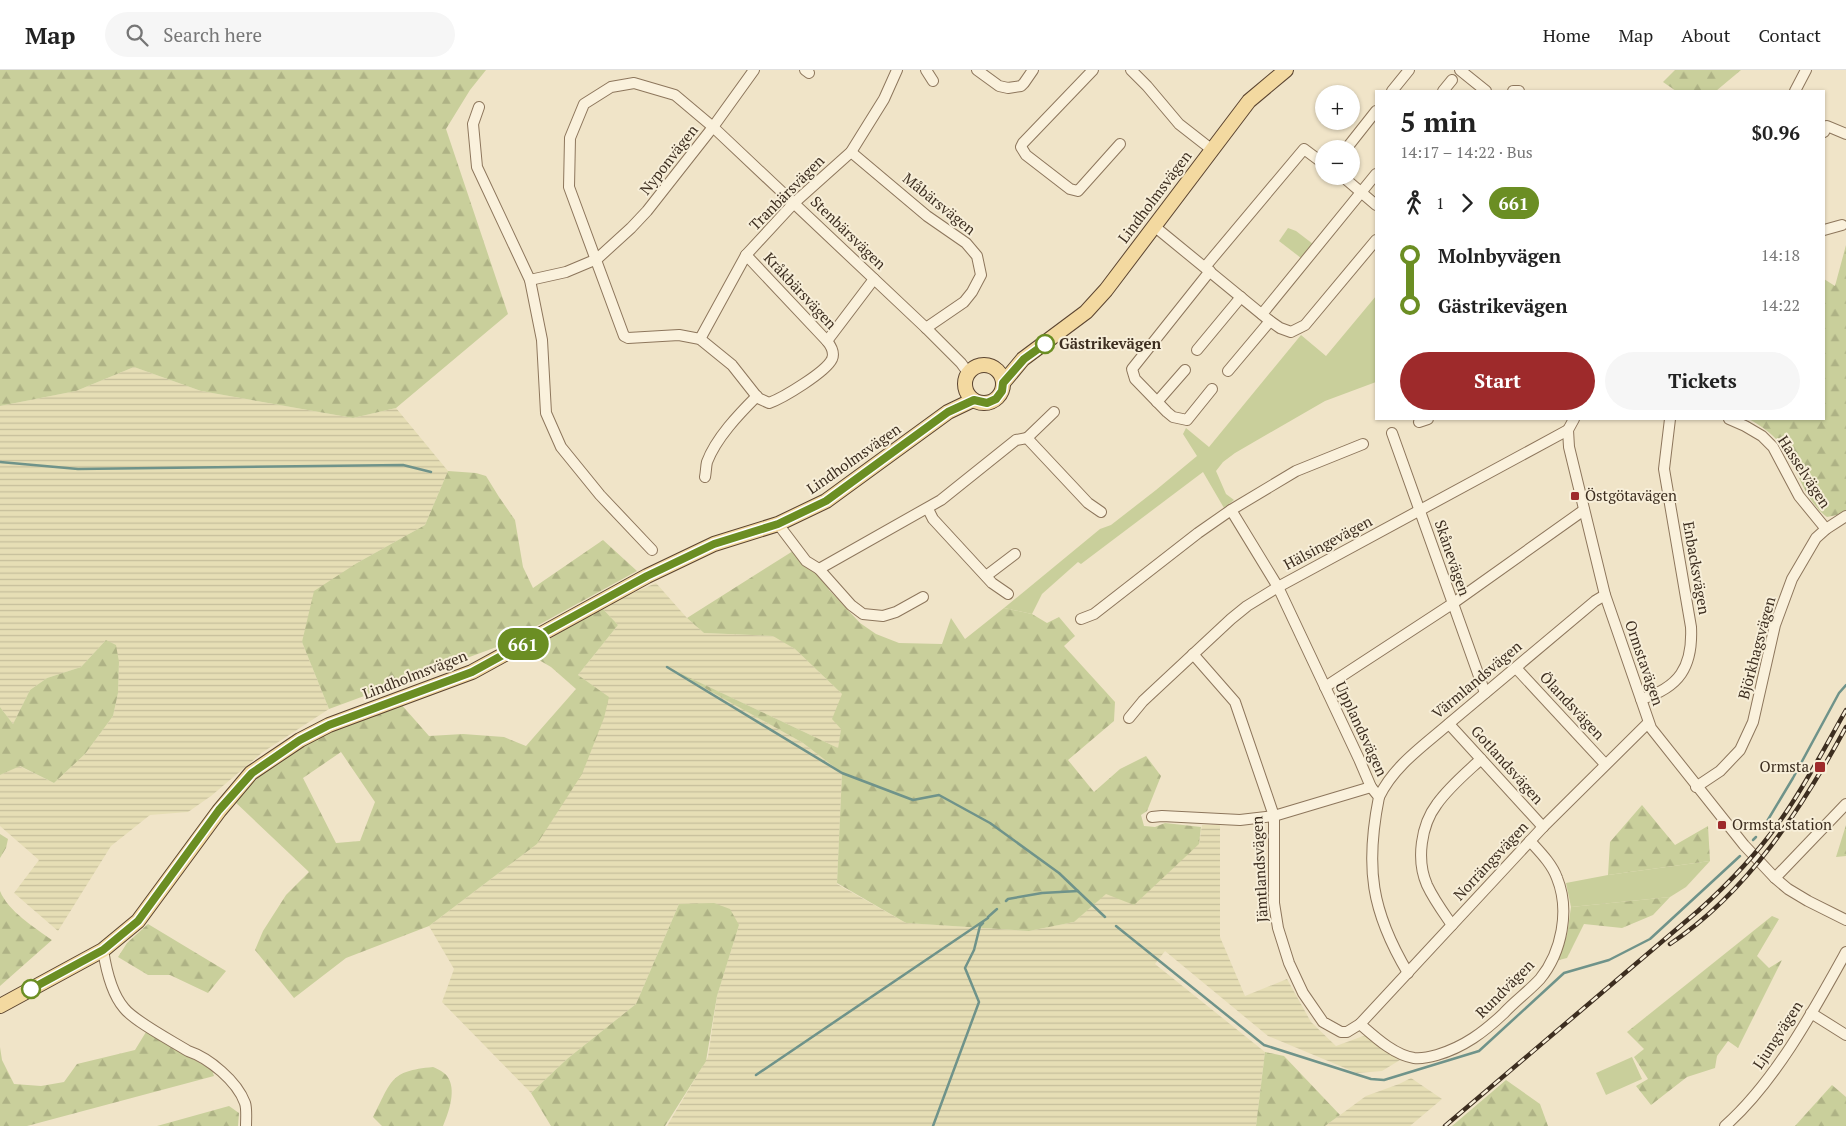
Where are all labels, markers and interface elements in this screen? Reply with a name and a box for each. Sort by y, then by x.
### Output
search box [105,12,455,57]
text: Map [25,19,75,51]
icon: search [123,21,151,49]
text: Search here [163,22,262,47]
text: Home [1543,23,1590,47]
text: Map [1618,23,1653,47]
text: About [1681,23,1730,47]
text: Contact [1758,23,1821,47]
map controls [1315,85,1360,185]
button: + [1315,85,1360,130]
text: 5 min [1400,103,1477,140]
street label: Nyponvägen [635,120,702,199]
text: $0.96 [1751,120,1800,145]
button: − [1315,140,1360,185]
text: 14:17 – 14:22 · Bus [1400,141,1533,163]
street label: Lindholmsvägen [1113,146,1196,247]
street label: Tranbärsvägen [744,150,828,234]
street label: Måbärsvägen [899,168,980,239]
icon: walk [1400,189,1428,217]
icon: forward [1453,189,1481,217]
street label: Stenbärsvägen [807,191,891,273]
text: 661 [1499,191,1529,215]
text: 1 [1436,192,1445,214]
text: Molnbyvägen [1438,243,1561,268]
text: 14:18 [1761,244,1800,266]
street label: Kråkbärsvägen [760,248,842,333]
text: Gästrikevägen [1438,293,1567,318]
text: 14:22 [1761,294,1800,316]
place label: Gästrikevägen [1059,333,1161,353]
marker: Gästrikevägen [1035,334,1055,354]
button: Start [1400,352,1595,410]
button: Tickets [1605,352,1800,410]
street label: Lindholmsvägen [802,418,905,498]
street label: Hasselvägen [1774,431,1836,512]
place label: Östgötavägen [1585,485,1677,505]
marker: Östgötavägen [1569,490,1581,502]
street label: Hälsingevägen [1280,510,1375,574]
street label: Skånevägen [1431,517,1475,598]
street label: Enbacksvägen [1679,520,1715,616]
street label: Björkhagsvägen [1733,594,1779,701]
street label: Ormstavägen [1621,617,1669,708]
line badge: 661 [494,628,552,660]
text: 661 [508,632,538,656]
street label: Värmlandsvägen [1427,636,1525,723]
street label: Lindholmsvägen [359,645,470,703]
street label: Ölandsvägen [1536,667,1610,744]
street label: Upplandsvägen [1331,678,1393,779]
street label: Gotlandsvägen [1467,721,1548,808]
place label: Ormsta [1760,756,1809,776]
marker: Ormsta [1813,760,1827,774]
place label: Ormsta station [1732,814,1832,834]
street label: Jämtlandsvägen [1246,815,1272,923]
street label: Norrängsvägen [1448,816,1532,904]
marker: Ormsta station [1716,819,1728,831]
street label: Rundvägen [1471,955,1538,1022]
unlabelled marker [21,979,41,999]
street label: Ljungvägen [1748,996,1807,1072]

